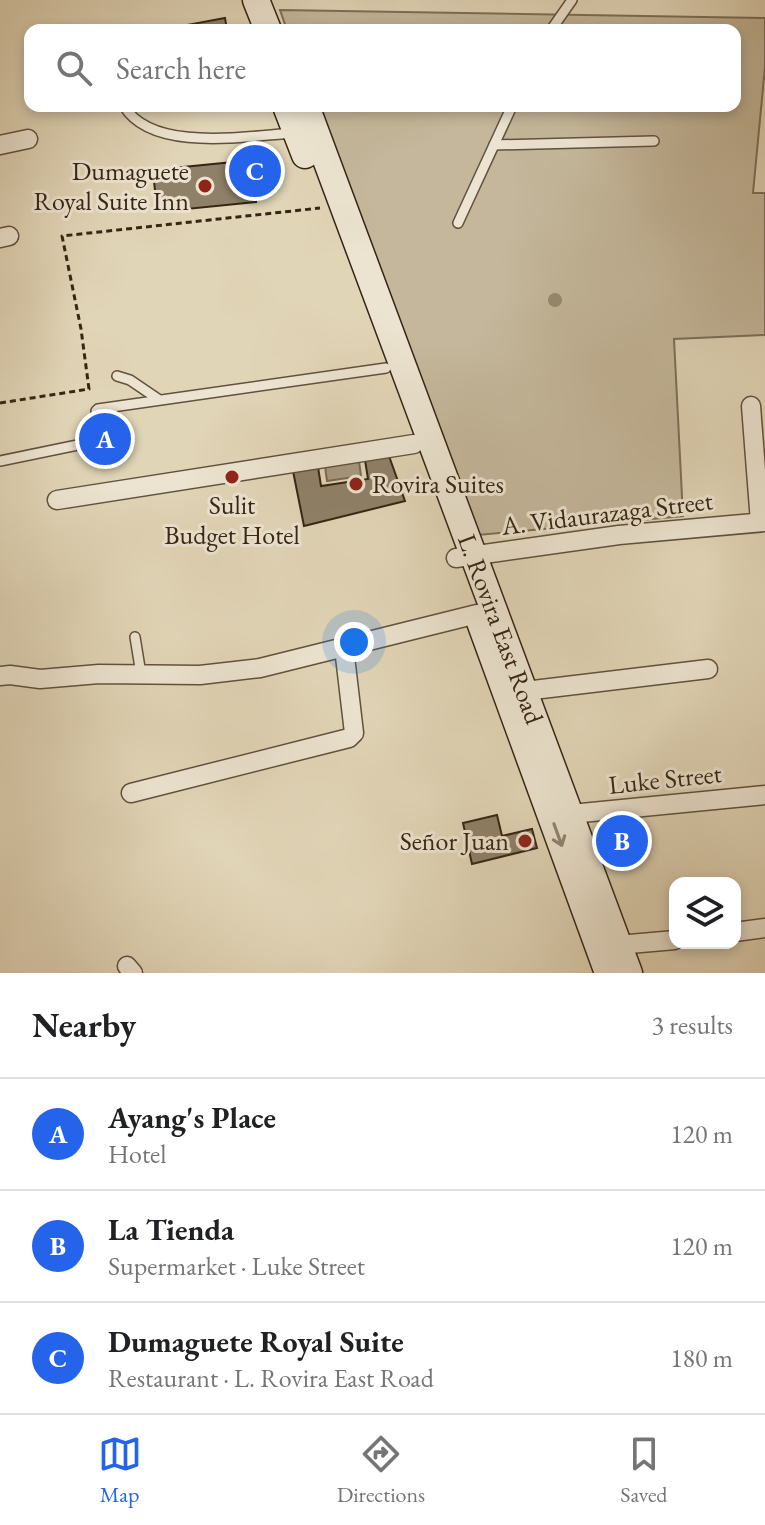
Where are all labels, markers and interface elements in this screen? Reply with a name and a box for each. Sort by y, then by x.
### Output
search box [24,24,741,112]
icon: search [52,46,96,90]
text: Search here [116,49,246,88]
pin: C [229,141,281,201]
place label: Dumaguete Royal Suite Inn [33,154,189,218]
marker: Dumaguete Royal Suite Inn [196,177,214,195]
pin: A [79,409,131,469]
place label: Rovira Suites [372,467,504,501]
marker: Sulit Budget Hotel [223,468,241,486]
marker: Rovira Suites [347,475,365,493]
street label: A. Vidaurazaga Street [499,483,715,543]
place label: Sulit Budget Hotel [164,488,300,552]
street label: L. Rovira East Road [450,529,552,729]
your location [334,622,374,662]
street label: Luke Street [607,756,723,802]
pin: B [596,811,648,871]
one-way arrow [551,822,566,847]
place label: Señor Juan [400,824,509,858]
marker: Señor Juan [516,832,534,850]
map controls [669,877,741,949]
button: layers [669,877,741,949]
text: Nearby [32,1003,136,1047]
text: 3 results [652,1008,733,1042]
text: Ayang's Place [108,1098,276,1137]
text: A [49,1117,67,1151]
text: 120 m [670,1117,733,1151]
text: Hotel [108,1137,166,1171]
text: La Tienda [108,1210,234,1249]
text: B [50,1229,66,1263]
text: 120 m [670,1229,733,1263]
text: Supermarket · Luke Street [108,1249,365,1283]
text: Dumaguete Royal Suite [108,1322,404,1361]
text: C [49,1341,67,1375]
text: 180 m [670,1341,733,1375]
text: Restaurant · L. Rovira East Road [108,1361,434,1395]
tab: Map [98,1432,142,1509]
tab: Directions [337,1432,425,1509]
tab: Saved [620,1432,667,1509]

